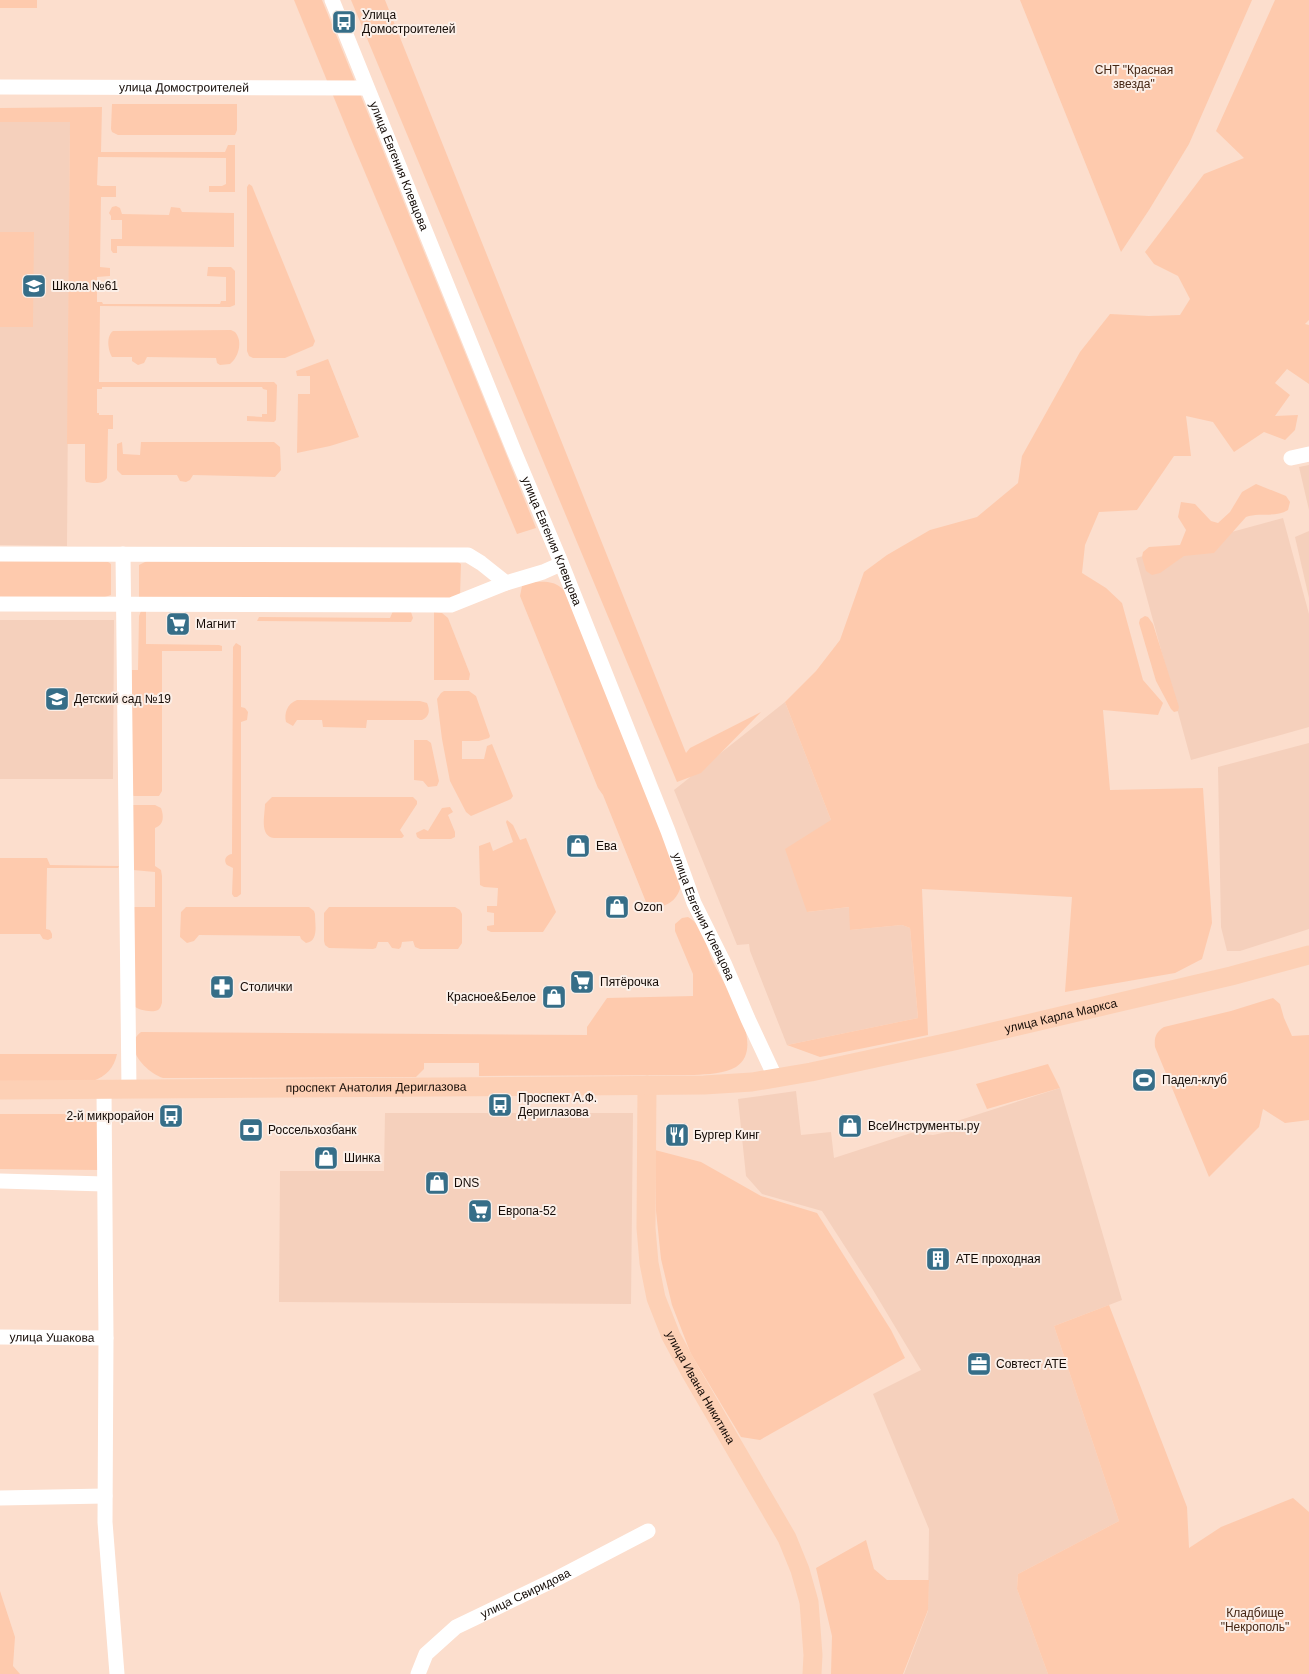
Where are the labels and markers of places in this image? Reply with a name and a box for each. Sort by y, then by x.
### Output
place label: Улица Домостроителей [362,8,455,36]
bus stop icon: Улица Домостроителей [331,9,357,35]
school or university icon: Школа №61 [21,273,47,299]
place label: Школа №61 [52,279,118,293]
supermarket icon: Магнит [165,611,191,637]
place label: Магнит [196,617,237,631]
school or university icon: Детский сад №19 [44,686,70,712]
place label: Детский сад №19 [74,692,171,706]
shop icon: Ева [565,833,591,859]
place label: Ева [596,839,617,853]
shop icon: Ozon [604,894,630,920]
place label: Ozon [634,900,663,914]
supermarket icon: Пятёрочка [569,969,595,995]
pharmacy icon: Столички [209,974,235,1000]
place label: Пятёрочка [600,975,659,989]
place label: Столички [240,980,292,994]
shop icon: Красное&Белое [541,984,567,1010]
place label: Красное&Белое [447,990,536,1004]
sports icon: Падел-клуб [1131,1067,1157,1093]
place label: Падел-клуб [1162,1073,1227,1087]
place label: Проспект А.Ф. Дериглазова [518,1091,597,1119]
bus stop icon: Проспект А.Ф. Дериглазова [487,1092,513,1118]
bus stop icon: 2-й микрорайон [158,1103,184,1129]
place label: 2-й микрорайон [66,1109,154,1123]
shop icon: ВсеИнструменты.ру [837,1113,863,1139]
bank icon: Россельхозбанк [238,1117,264,1143]
place label: ВсеИнструменты.ру [868,1119,979,1133]
restaurant icon: Бургер Кинг [664,1122,690,1148]
place label: Россельхозбанк [268,1123,357,1137]
place label: Бургер Кинг [694,1128,760,1142]
shop icon: Шинка [313,1145,339,1171]
place label: Шинка [344,1151,381,1165]
shop icon: DNS [424,1170,450,1196]
place label: DNS [454,1176,479,1190]
supermarket icon: Европа-52 [467,1198,493,1224]
place label: Европа-52 [498,1204,557,1218]
building icon: АТЕ проходная [925,1246,951,1272]
place label: АТЕ проходная [956,1252,1041,1266]
office icon: Совтест АТЕ [966,1351,992,1377]
place label: Совтест АТЕ [996,1357,1067,1371]

